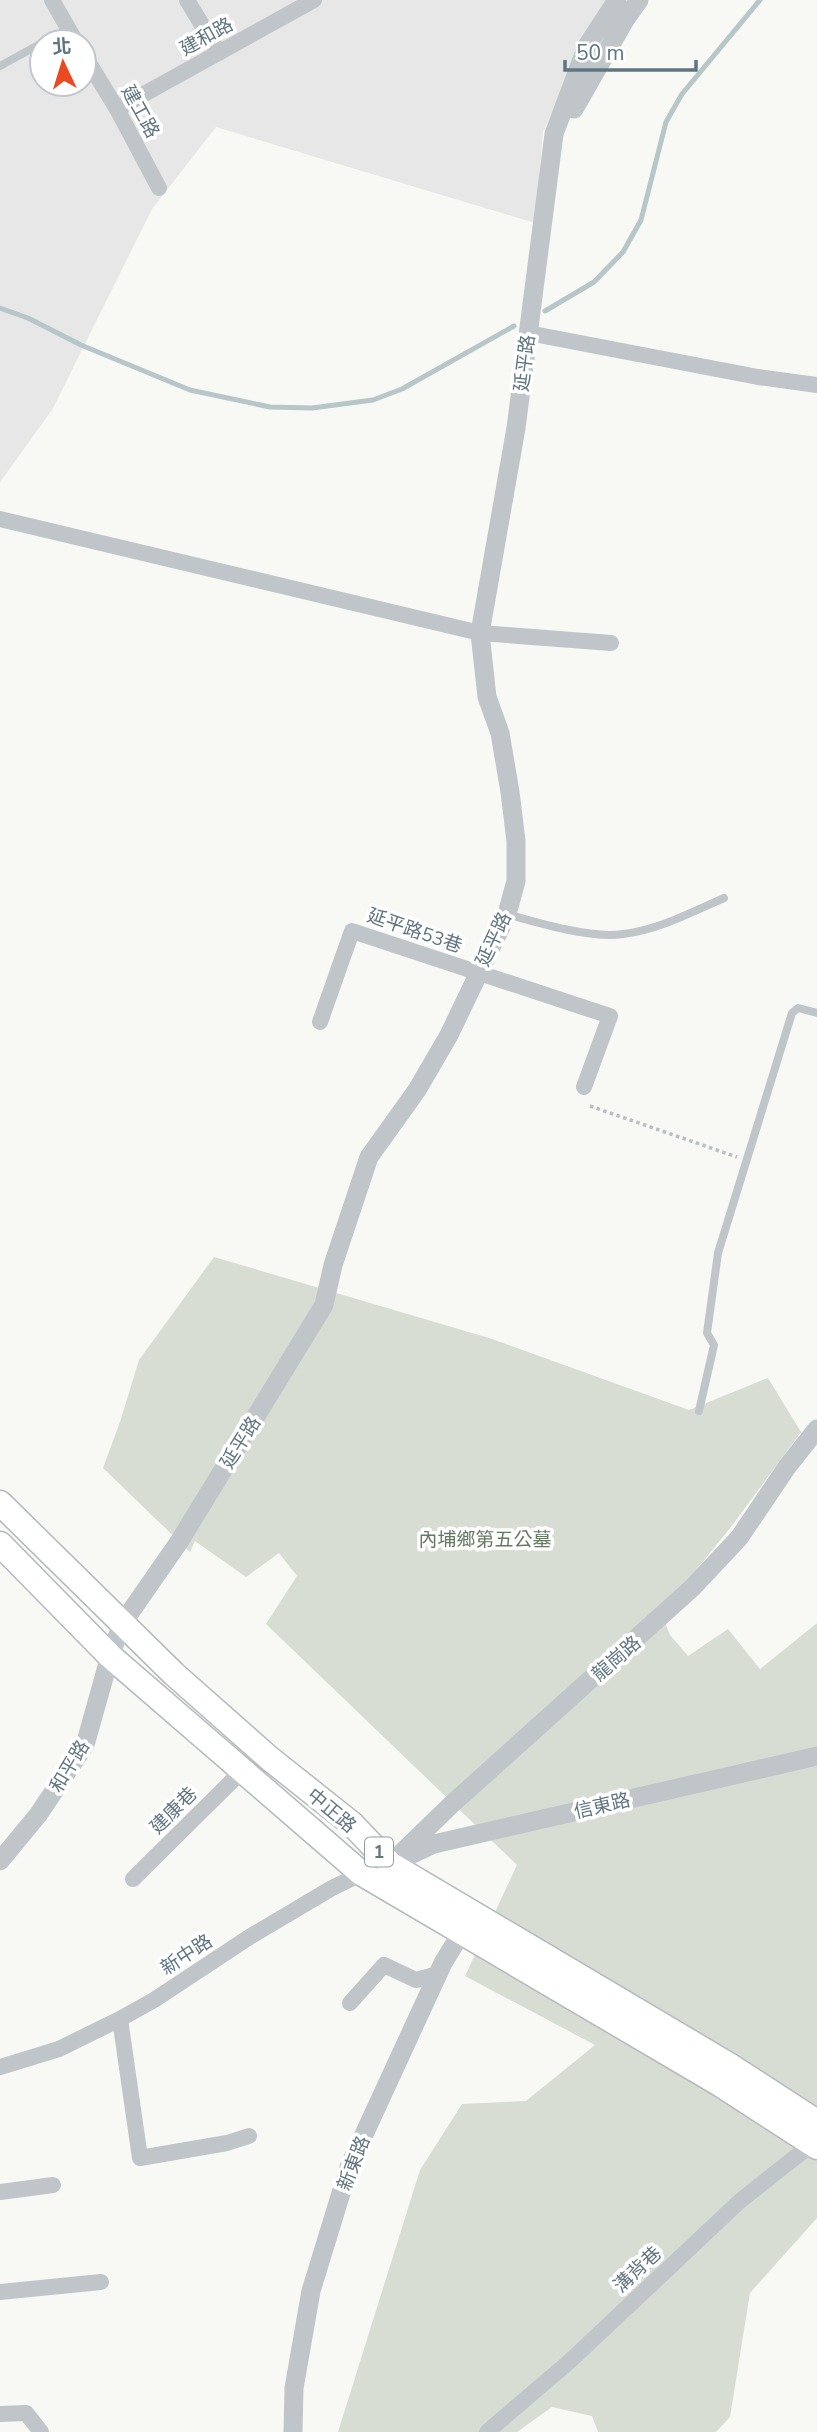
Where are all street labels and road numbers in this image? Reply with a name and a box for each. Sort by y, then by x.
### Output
street label: 建和路 [175,12,238,62]
street label: 建工路 [115,80,165,143]
street label: 延平路 [509,333,541,393]
street label: 延平路53巷 [364,903,466,959]
street label: 延平路 [470,908,518,971]
street label: 延平路 [215,1411,267,1474]
street label: 龍崗路 [587,1630,647,1687]
street label: 和平路 [44,1735,96,1798]
street label: 建康巷 [144,1781,203,1840]
street label: 中正路 [301,1782,362,1839]
street label: 信東路 [572,1787,633,1825]
road number: 1 [365,1838,393,1866]
street label: 新中路 [156,1928,218,1981]
street label: 新東路 [332,2132,376,2195]
street label: 溝背巷 [608,2241,667,2299]

